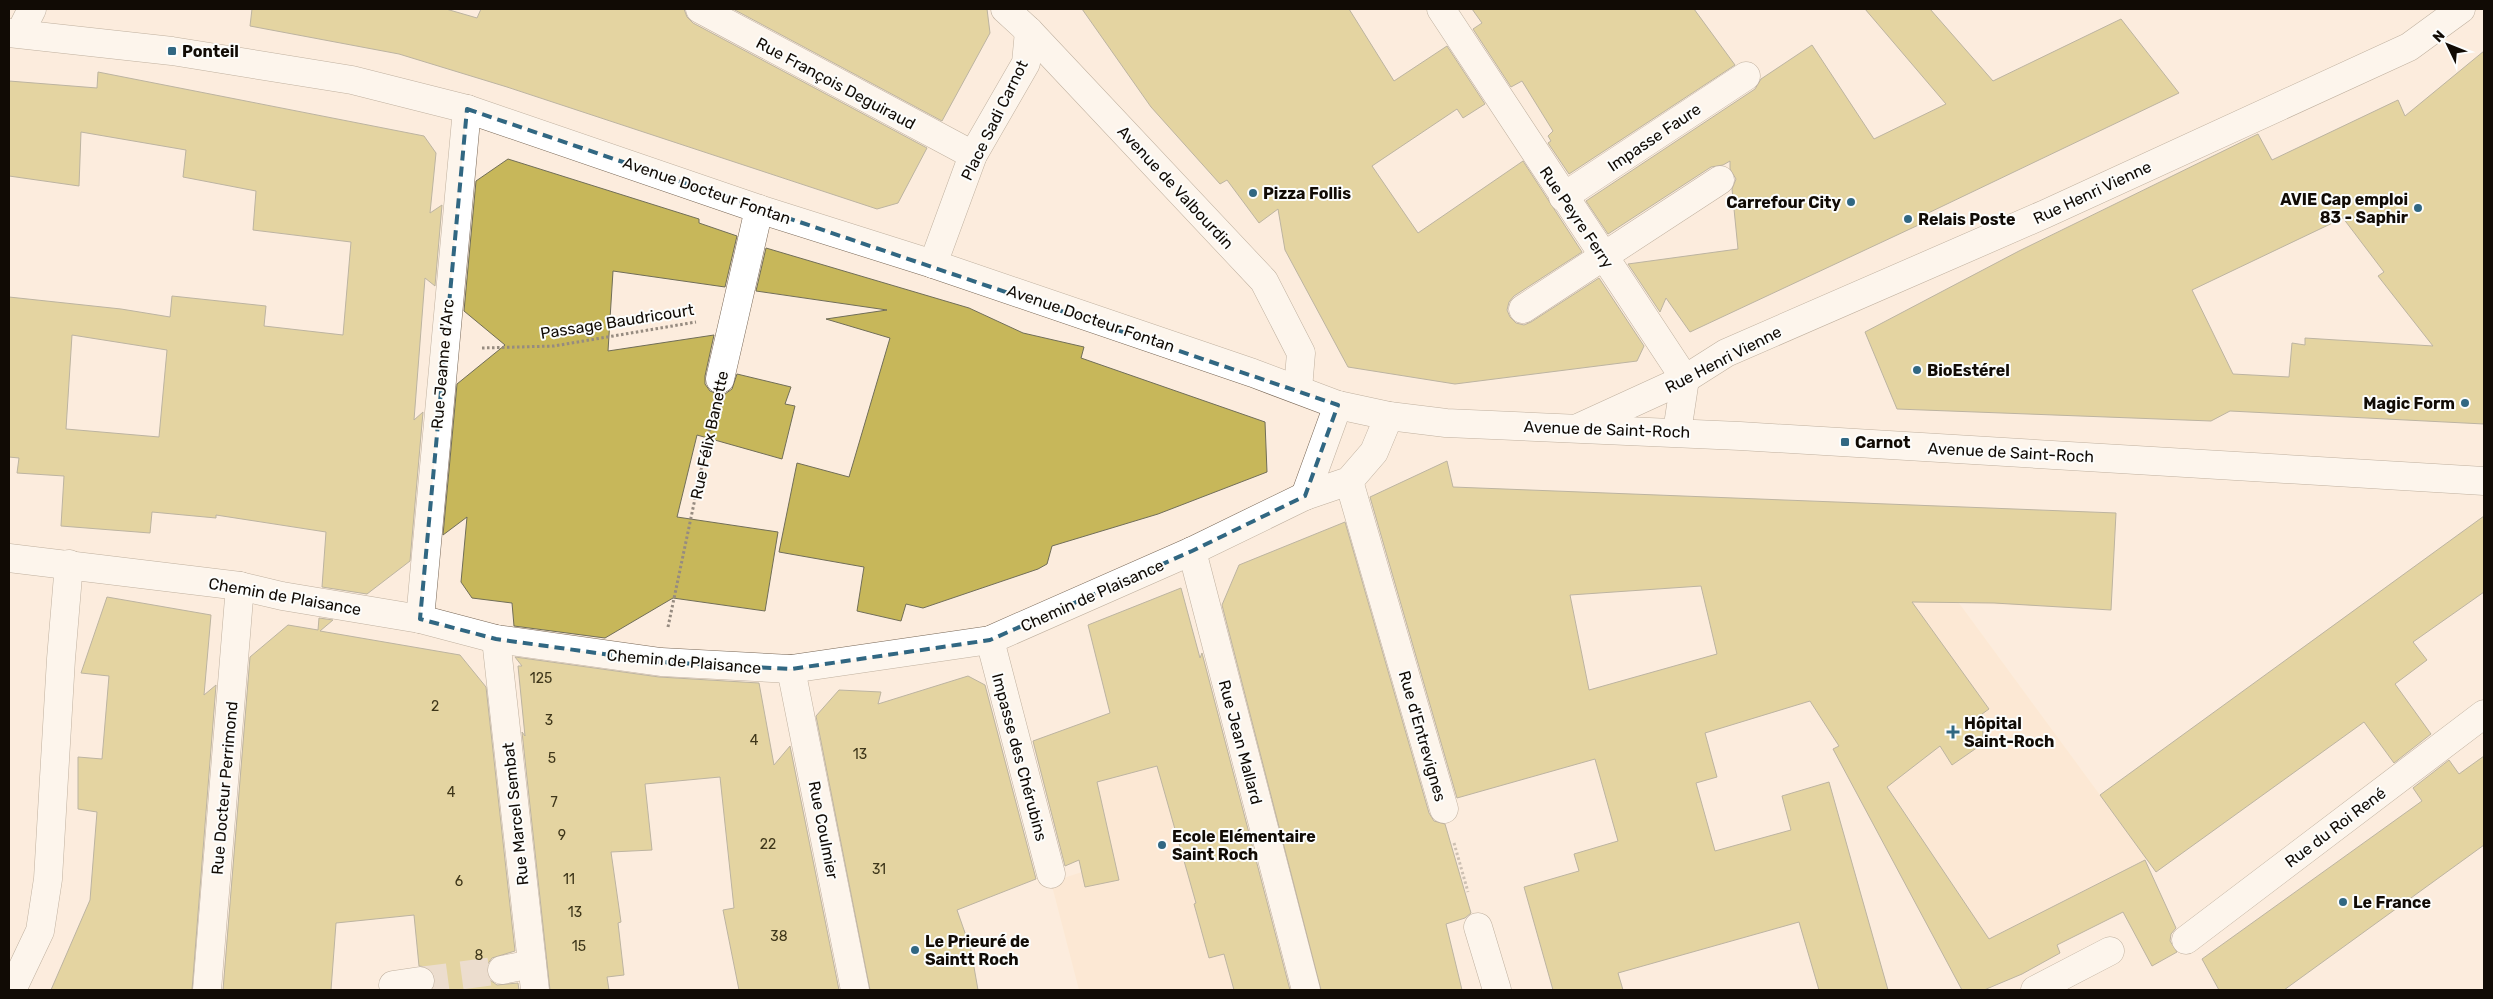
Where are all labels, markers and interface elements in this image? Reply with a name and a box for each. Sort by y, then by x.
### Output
north arrow [2423,20,2473,70]
text: N [2429,27,2449,46]
street label: Rue François Deguiraud [753,33,919,134]
place label: Ponteil [182,42,239,61]
marker: Ponteil [166,45,178,57]
street label: Place Sadi Carnot [957,57,1032,183]
street label: Impasse Faure [1604,99,1705,176]
street label: Avenue de Valbourdin [1114,122,1238,253]
street label: Avenue Docteur Fontan [620,153,793,228]
street label: Rue Henri Vienne [2030,157,2154,228]
street label: Rue Peyre Ferry [1536,163,1618,272]
place label: Pizza Follis [1263,184,1351,203]
marker: Pizza Follis [1247,187,1259,199]
place label: AVIE Cap emploi 83 - Saphir [2280,190,2409,227]
place label: Carrefour City [1726,193,1841,212]
marker: Carrefour City [1845,196,1857,208]
marker: AVIE Cap emploi 83 - Saphir [2412,202,2424,214]
place label: Relais Poste [1918,210,2016,229]
marker: Relais Poste [1902,213,1914,225]
street label: Avenue Docteur Fontan [1004,281,1177,356]
street label: Rue Jeanne d'Arc [427,298,458,430]
street label: Passage Baudricourt [539,300,695,343]
street label: Rue Henri Vienne [1662,322,1785,397]
place label: BioEstérel [1927,361,2010,380]
marker: BioEstérel [1911,364,1923,376]
street label: Rue Félix Banette [687,369,732,501]
place label: Magic Form [2363,394,2455,413]
marker: Magic Form [2459,397,2471,409]
street label: Avenue de Saint-Roch [1523,417,1690,442]
place label: Carnot [1855,433,1911,452]
marker: Carnot [1839,436,1851,448]
street label: Avenue de Saint-Roch [1927,439,2095,466]
street label: Chemin de Plaisance [1018,555,1167,636]
street label: Chemin de Plaisance [207,574,363,619]
street label: Chemin de Plaisance [606,645,762,678]
street label: Rue d'Entrevignes [1395,669,1450,804]
house number: 125 [530,670,552,687]
street label: Impasse des Chérubins [988,671,1051,843]
street label: Rue Jean Mallard [1215,678,1266,806]
house number: 2 [431,698,439,715]
street label: Rue Docteur Perrimond [207,700,242,876]
house number: 3 [545,712,553,729]
place label: Hôpital Saint-Roch [1964,714,2054,751]
marker: Hôpital Saint-Roch [1946,725,1960,739]
house number: 4 [750,732,759,749]
street label: Rue Marcel Sembat [499,741,532,886]
house number: 13 [853,746,867,763]
house number: 5 [548,750,556,767]
street label: Rue Coulmier [805,779,842,881]
street label: Rue du Roi René [2281,783,2390,872]
house number: 4 [447,784,456,801]
house number: 7 [550,794,558,811]
house number: 9 [558,827,566,844]
place label: Ecole Elémentaire Saint Roch [1172,827,1316,864]
house number: 22 [760,836,776,853]
marker: Ecole Elémentaire Saint Roch [1156,839,1168,851]
house number: 31 [872,861,886,878]
house number: 11 [563,871,575,888]
house number: 6 [455,873,463,890]
place label: Le France [2353,893,2431,912]
marker: Le France [2337,896,2349,908]
house number: 13 [568,904,582,921]
house number: 38 [770,928,788,945]
place label: Le Prieuré de Saintt Roch [925,932,1030,969]
house number: 15 [572,938,586,955]
marker: Le Prieuré de Saintt Roch [909,944,921,956]
house number: 8 [475,947,484,964]

